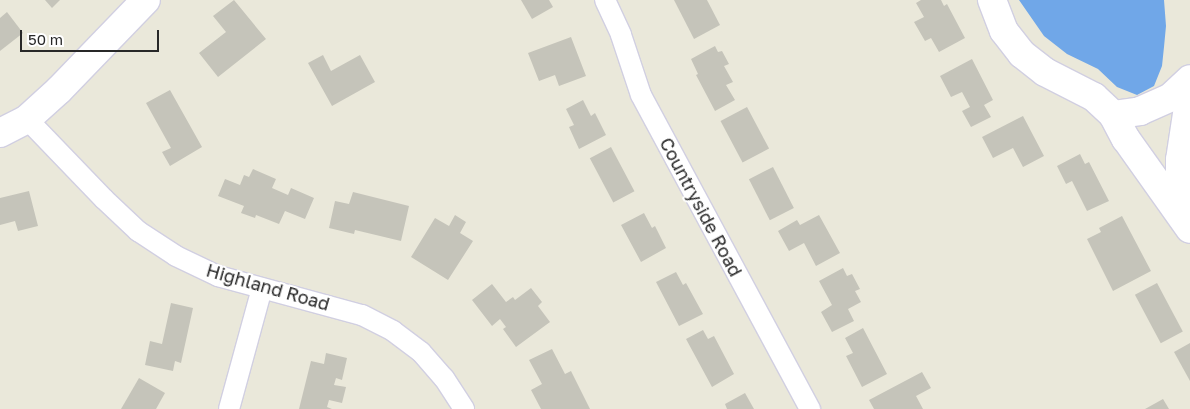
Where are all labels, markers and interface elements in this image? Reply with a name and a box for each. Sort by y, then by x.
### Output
scale bar [22,20,161,52]
text: 50 m [28,30,63,48]
street label: Countryside Road [655,134,747,280]
street label: Highland Road [204,259,332,315]

